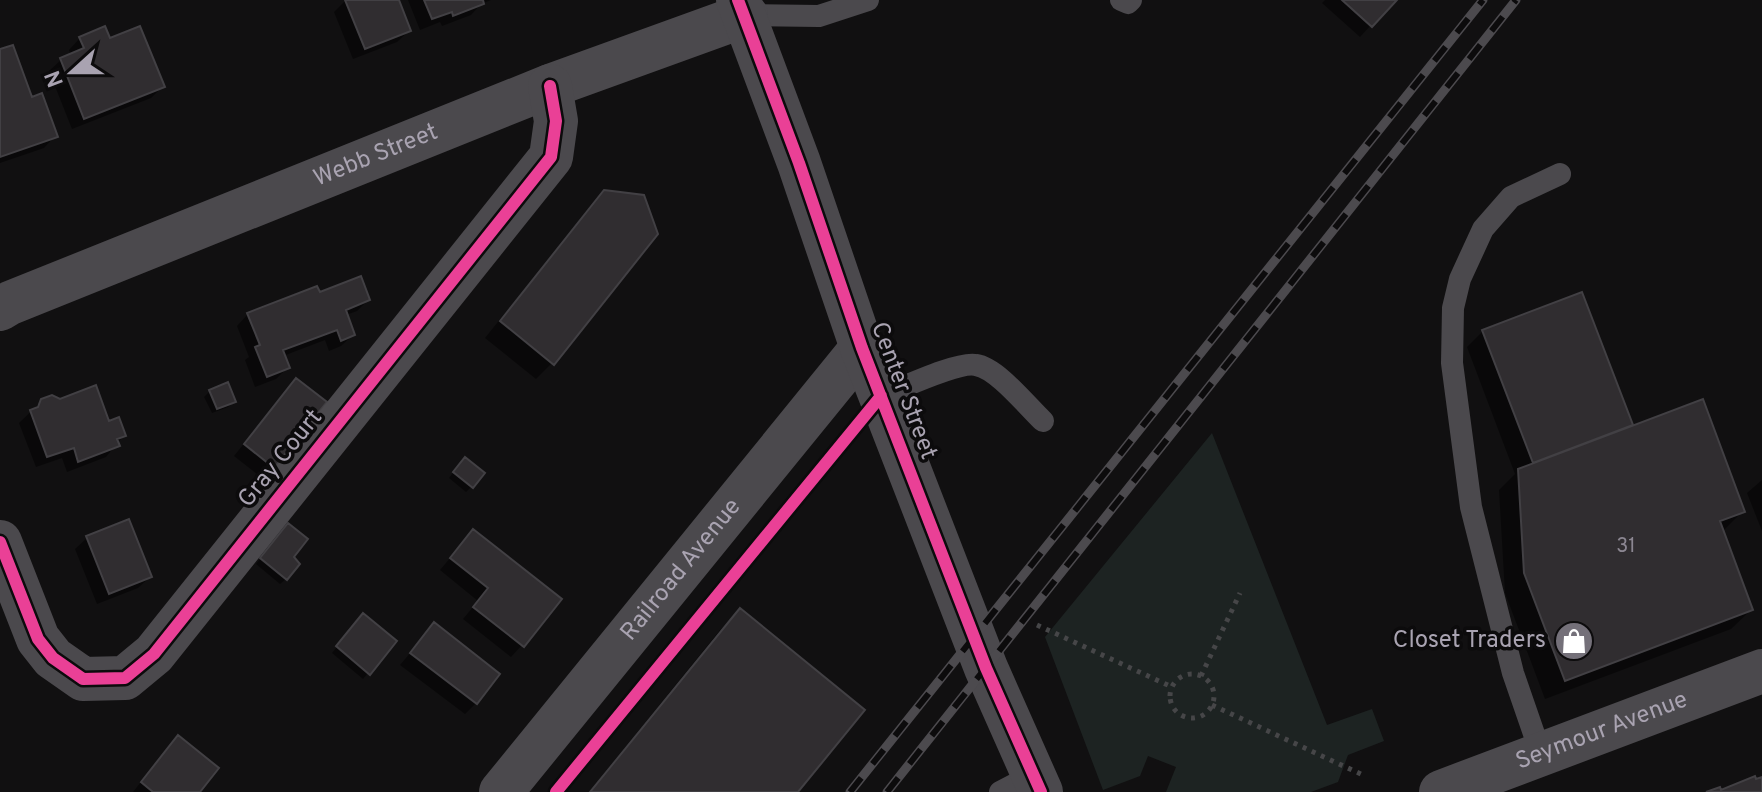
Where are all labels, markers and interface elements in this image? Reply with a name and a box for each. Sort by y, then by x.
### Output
north arrow [32,32,112,112]
text: N [40,66,71,90]
street label: Webb Street [309,118,442,194]
street label: Center Street [863,318,943,464]
street label: Gray Court [232,404,330,514]
street label: Railroad Avenue [615,493,748,647]
house number: 31 [1616,534,1636,560]
shop icon: Closet Traders [1553,620,1595,662]
place label: Closet Traders [1393,626,1546,656]
street label: Seymour Avenue [1512,685,1692,777]

